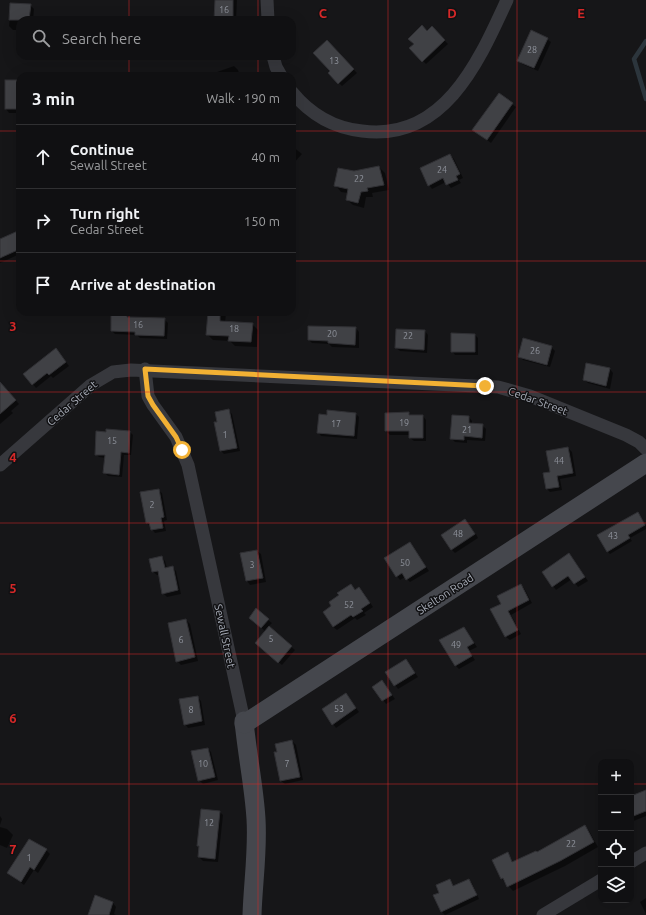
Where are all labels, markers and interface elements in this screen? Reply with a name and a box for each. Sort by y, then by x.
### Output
house number: 16 [219,5,229,15]
text: C [319,6,328,20]
text: D [447,6,457,20]
text: E [577,6,585,20]
search box [16,16,296,60]
icon: search [30,27,52,49]
text: Search here [62,30,141,47]
house number: 28 [527,45,537,55]
house number: 13 [329,56,339,66]
text: 3 min [32,89,75,108]
text: Walk · 190 m [206,91,280,105]
text: Continue [70,141,134,158]
icon: ahead [32,146,54,168]
text: 40 m [251,150,280,164]
text: Sewall Street [70,158,147,172]
house number: 24 [437,165,447,175]
house number: 22 [354,174,364,184]
text: Turn right [70,205,140,222]
icon: right [32,210,54,232]
text: 150 m [244,214,280,228]
text: Cedar Street [70,222,144,236]
icon: arrive [32,274,54,296]
text: Arrive at destination [70,276,216,293]
text: 3 [9,319,17,333]
house number: 16 [133,320,143,330]
house number: 18 [229,324,239,334]
house number: 20 [327,329,337,339]
house number: 22 [403,331,413,341]
house number: 26 [530,346,540,356]
route end [476,377,494,395]
street label: Cedar Street [45,378,100,428]
street label: Cedar Street [507,385,570,418]
house number: 19 [399,418,409,428]
house number: 17 [331,419,341,429]
house number: 21 [462,425,472,435]
house number: 1 [222,430,228,440]
house number: 15 [107,436,117,446]
route start [173,441,191,459]
text: 4 [9,450,17,464]
house number: 44 [554,456,564,466]
house number: 2 [149,500,155,510]
house number: 48 [453,529,463,539]
house number: 43 [608,531,618,541]
house number: 50 [400,558,410,568]
house number: 3 [249,560,255,570]
street label: Skelton Road [414,571,476,617]
text: 5 [9,581,17,595]
house number: 52 [344,600,354,610]
street label: Sewall Street [212,603,238,670]
house number: 5 [268,634,274,644]
house number: 6 [178,635,184,645]
house number: 49 [451,640,461,650]
house number: 53 [334,704,344,714]
house number: 8 [188,705,194,715]
text: 6 [9,711,17,725]
house number: 10 [198,759,208,769]
house number: 7 [284,759,290,769]
map controls [598,759,634,903]
button: + [598,759,634,795]
button: − [598,795,634,831]
house number: 12 [204,818,214,828]
button: locate [598,831,634,867]
house number: 22 [566,839,576,849]
text: 7 [9,842,17,856]
house number: 1 [26,853,32,863]
button: layers [598,867,634,903]

